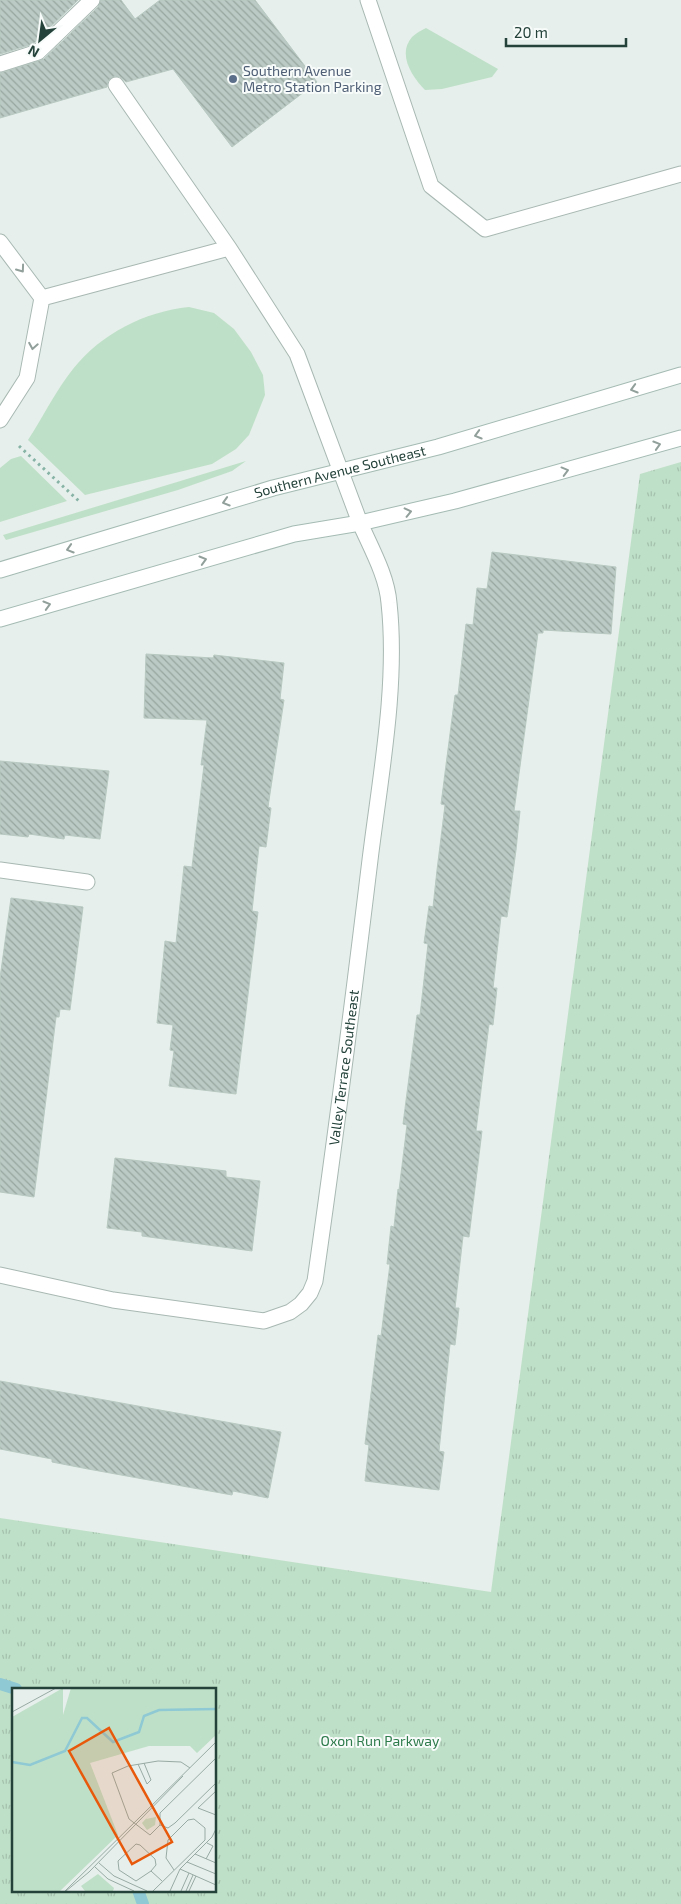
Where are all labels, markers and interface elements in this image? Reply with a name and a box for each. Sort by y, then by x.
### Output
north arrow [15,15,65,65]
scale bar [506,15,626,47]
text: 20 m [514,23,548,41]
text: N [25,42,42,62]
place label: Southern Avenue Metro Station Parking [243,62,382,95]
marker: Southern Avenue Metro Station Parking [227,73,239,85]
one-way arrow [16,263,24,272]
one-way arrow [29,341,39,350]
one-way arrow [631,383,639,393]
one-way arrow [475,429,483,439]
street label: Southern Avenue Southeast [252,441,427,501]
one-way arrow [652,441,660,451]
one-way arrow [560,467,568,477]
one-way arrow [223,497,231,507]
one-way arrow [403,507,412,518]
one-way arrow [67,543,75,553]
one-way arrow [198,556,207,566]
one-way arrow [42,601,50,611]
street label: Valley Terrace Southeast [325,989,362,1146]
inset map [12,1688,216,1892]
park label: Oxon Run Parkway [321,1732,440,1749]

